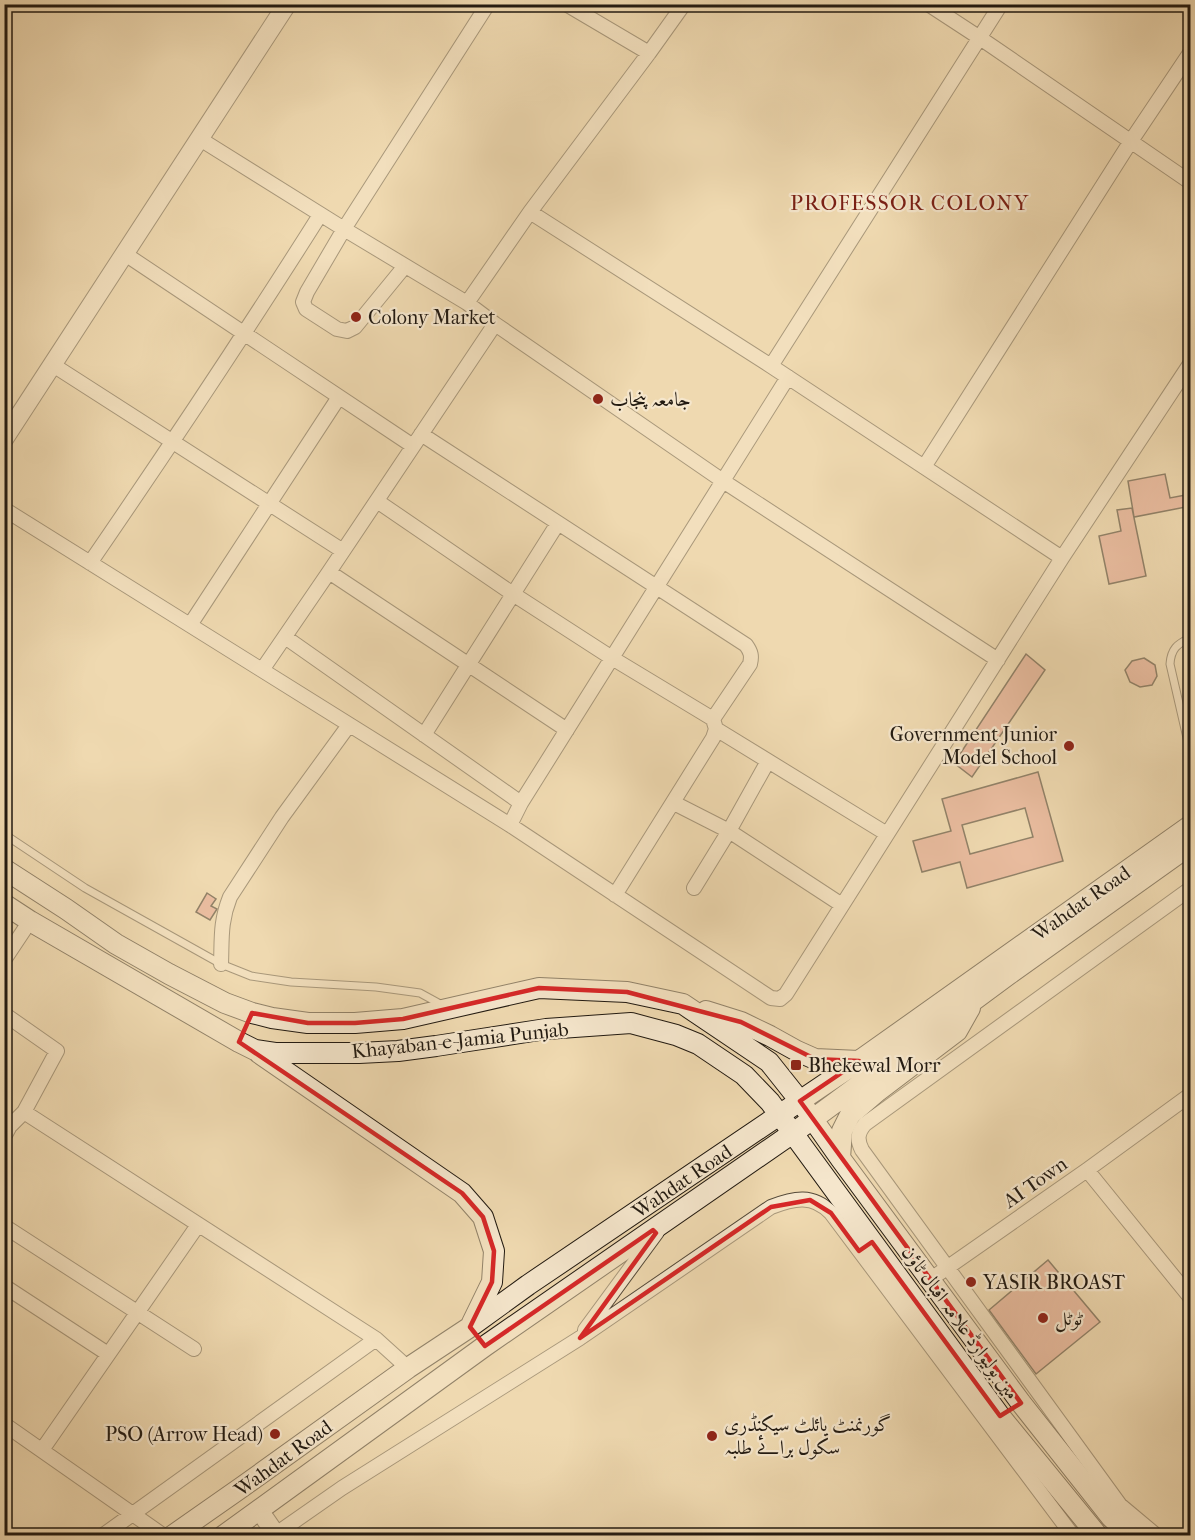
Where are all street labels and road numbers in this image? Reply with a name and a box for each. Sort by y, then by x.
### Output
street label: Wahdat Road [1027,860,1136,946]
street label: Khayaban-e-Jamia Punjab [350,1018,570,1063]
street label: Wahdat Road [627,1139,737,1224]
street label: AI Town [998,1152,1072,1213]
street label: مین بولیوارڈ علامہ اقبال ٹاؤن [896,1241,1024,1404]
street label: Wahdat Road [229,1415,337,1502]

